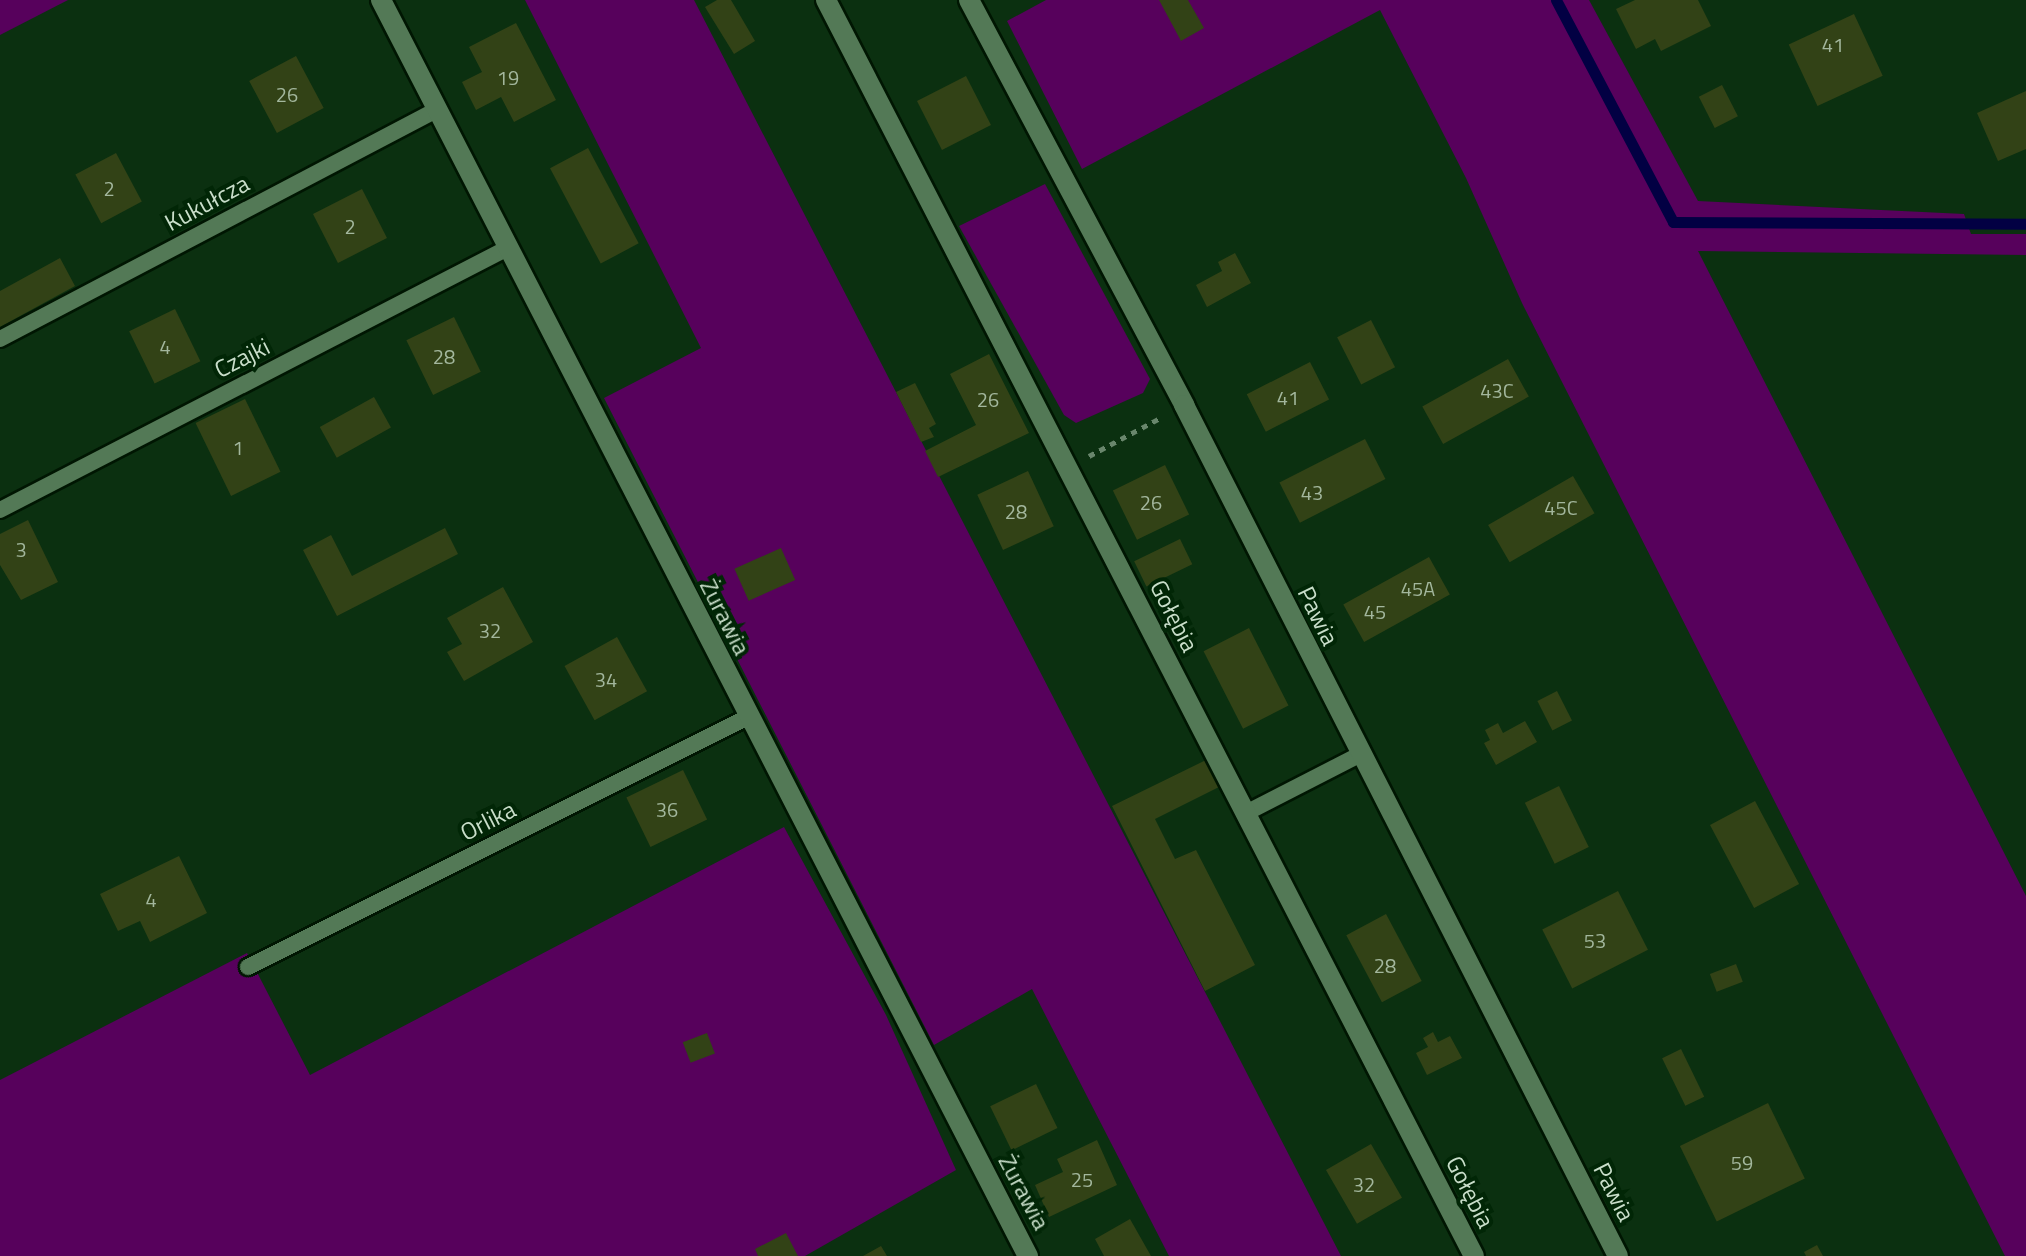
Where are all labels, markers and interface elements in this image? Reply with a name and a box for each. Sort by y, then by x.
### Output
house number: 41 [1822,32,1844,56]
house number: 19 [497,65,519,89]
house number: 26 [276,82,298,106]
street label: Kukułcza [160,169,254,237]
house number: 2 [103,176,115,200]
house number: 2 [344,214,356,238]
street label: Czajki [210,332,274,384]
house number: 4 [159,334,171,358]
house number: 28 [433,344,455,368]
house number: 43C [1480,378,1514,402]
house number: 41 [1277,385,1299,409]
house number: 26 [977,387,999,411]
house number: 1 [232,435,244,459]
house number: 43 [1301,480,1323,504]
house number: 26 [1140,490,1162,514]
house number: 45C [1544,495,1578,519]
house number: 28 [1005,499,1027,523]
house number: 3 [15,537,27,561]
street label: Żurawia [694,574,756,660]
street label: Gołębia [1144,575,1204,657]
house number: 45A [1401,576,1435,600]
street label: Pawia [1292,582,1344,650]
house number: 45 [1364,599,1386,623]
house number: 32 [479,618,501,642]
house number: 34 [595,667,617,691]
street label: Orlika [455,795,521,847]
house number: 36 [656,797,678,821]
house number: 4 [145,887,157,911]
house number: 53 [1584,928,1606,952]
house number: 28 [1374,953,1396,977]
street label: Żurawia [992,1149,1056,1235]
house number: 59 [1731,1150,1753,1174]
street label: Gołębia [1440,1151,1500,1233]
street label: Pawia [1587,1158,1641,1226]
house number: 25 [1071,1167,1093,1191]
house number: 32 [1353,1172,1375,1196]

